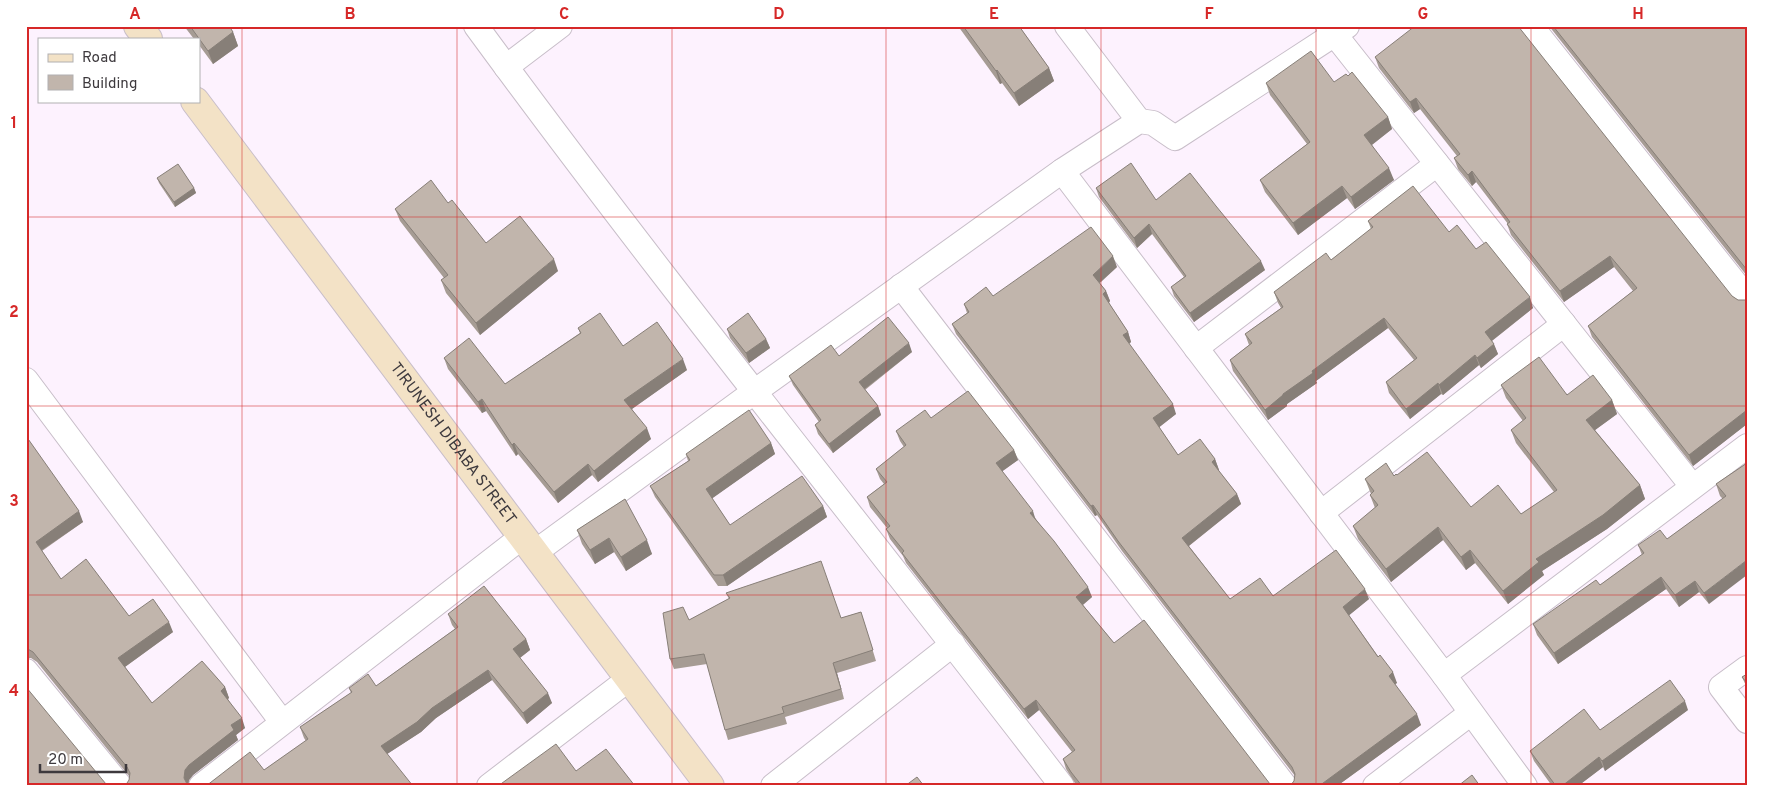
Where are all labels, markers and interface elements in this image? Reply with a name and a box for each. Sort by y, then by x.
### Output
text: A [129,5,141,25]
text: B [344,5,356,25]
text: C [559,5,569,25]
text: D [773,5,785,25]
text: E [989,5,999,25]
text: F [1204,5,1214,25]
text: G [1418,5,1428,25]
text: H [1632,5,1644,25]
legend [38,38,200,102]
text: Road [82,49,117,68]
text: Building [82,75,137,94]
text: 1 [11,114,17,134]
text: 2 [9,303,19,323]
street label: TIRUNESH DIBABA STREET [385,359,520,529]
text: 3 [9,492,19,512]
text: 4 [9,682,19,702]
scale bar [40,742,126,774]
text: 20 m [48,751,83,770]

